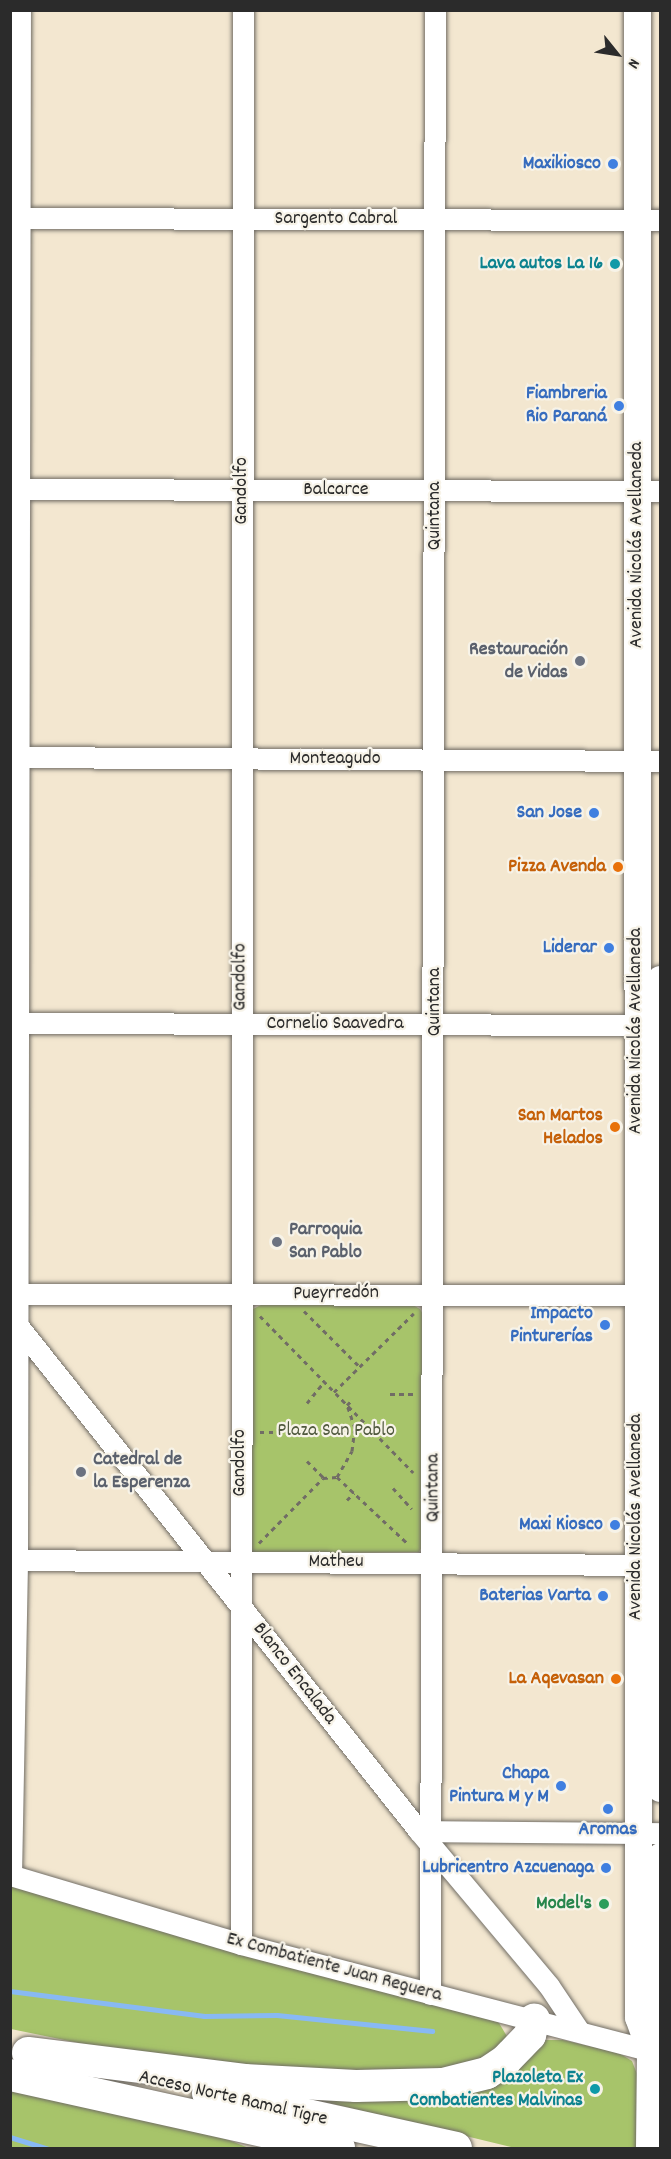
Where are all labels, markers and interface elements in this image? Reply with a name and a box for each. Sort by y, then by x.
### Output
north arrow [587,24,647,84]
text: N [621,54,645,72]
place label: Maxikiosco [523,152,601,176]
marker: Maxikiosco [606,157,620,171]
street label: Sargento Cabral [275,207,397,231]
place label: Lava autos La 16 [480,252,603,276]
marker: Lava autos La 16 [608,257,622,271]
place label: Fiambreria Rio Paraná [526,382,607,429]
marker: Fiambreria Rio Paraná [612,399,626,413]
street label: Avenida Nicolás Avellaneda [625,442,649,648]
street label: Gandolfo [230,457,254,525]
street label: Balcarce [303,478,369,502]
street label: Quintana [423,482,447,550]
place label: Restauración de Vidas [469,638,568,685]
marker: Restauración de Vidas [573,654,587,668]
street label: Monteagudo [289,747,381,771]
place label: San Jose [517,801,582,825]
marker: San Jose [587,806,601,820]
place label: Pizza Avenda [508,855,606,879]
marker: Pizza Avenda [611,860,625,874]
street label: Avenida Nicolás Avellaneda [624,928,648,1134]
place label: Liderar [543,936,597,960]
marker: Liderar [602,941,616,955]
street label: Gandolfo [229,943,253,1011]
street label: Quintana [423,968,447,1036]
street label: Cornelio Saavedra [266,1012,404,1036]
place label: San Martos Helados [518,1104,603,1151]
marker: San Martos Helados [608,1120,622,1134]
place label: Parroquia San Pablo [289,1218,362,1265]
marker: Parroquia San Pablo [270,1235,284,1249]
street label: Pueyrredón [293,1281,379,1307]
place label: Impacto Pinturerías [510,1302,593,1349]
marker: Impacto Pinturerías [598,1318,612,1332]
street label: Avenida Nicolás Avellaneda [624,1414,648,1620]
park label: Plaza San Pablo [277,1419,395,1443]
street label: Gandolfo [228,1429,252,1497]
place label: Catedral de la Esperenza [93,1448,190,1495]
street label: Quintana [422,1454,446,1522]
marker: Catedral de la Esperenza [74,1465,88,1479]
place label: Maxi Kiosco [519,1513,603,1537]
marker: Maxi Kiosco [608,1518,622,1532]
street label: Matheu [308,1550,364,1574]
place label: Baterias Varta [479,1584,591,1608]
marker: Baterias Varta [596,1589,610,1603]
street label: Blanco Encalada [247,1618,341,1730]
place label: La Aqevasan [508,1667,604,1691]
marker: La Aqevasan [609,1672,623,1686]
place label: Chapa Pintura M y M [449,1762,549,1809]
marker: Chapa Pintura M y M [554,1779,568,1793]
marker: Aromas [601,1802,615,1816]
place label: Aromas [579,1818,637,1842]
place label: Lubricentro Azcuenaga [422,1856,594,1880]
marker: Lubricentro Azcuenaga [599,1861,613,1875]
place label: Model's [536,1892,592,1916]
marker: Model's [597,1897,611,1911]
street label: Ex Combatiente Juan Reguera [224,1928,444,2008]
street label: Acceso Norte Ramal Tigre [136,2066,330,2132]
place label: Plazoleta Ex Combatientes Malvinas [409,2066,583,2113]
marker: Plazoleta Ex Combatientes Malvinas [588,2082,602,2096]

